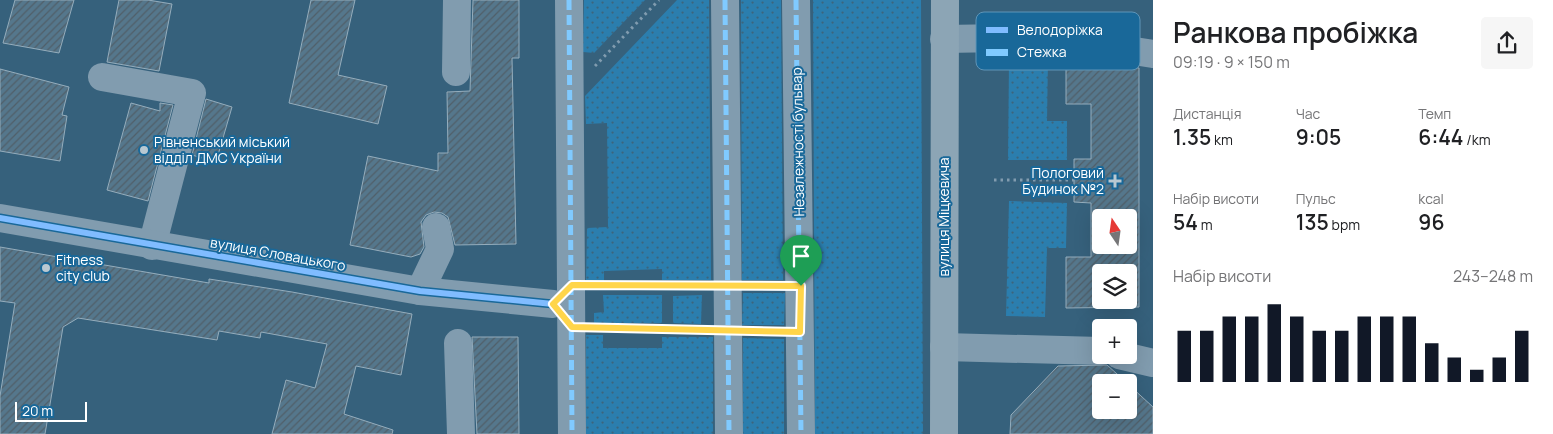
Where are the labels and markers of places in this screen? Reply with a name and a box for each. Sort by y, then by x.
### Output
place label: Рівненський міський відділ ДМС України [154,132,290,167]
marker: Рівненський міський відділ ДМС України [138,144,150,156]
place label: Пологовий Будинок №2 [1022,163,1104,198]
marker: Пологовий Будинок №2 [1108,174,1122,188]
pin [780,235,822,286]
place label: Fitness city club [56,250,110,285]
marker: Fitness city club [40,262,52,274]

